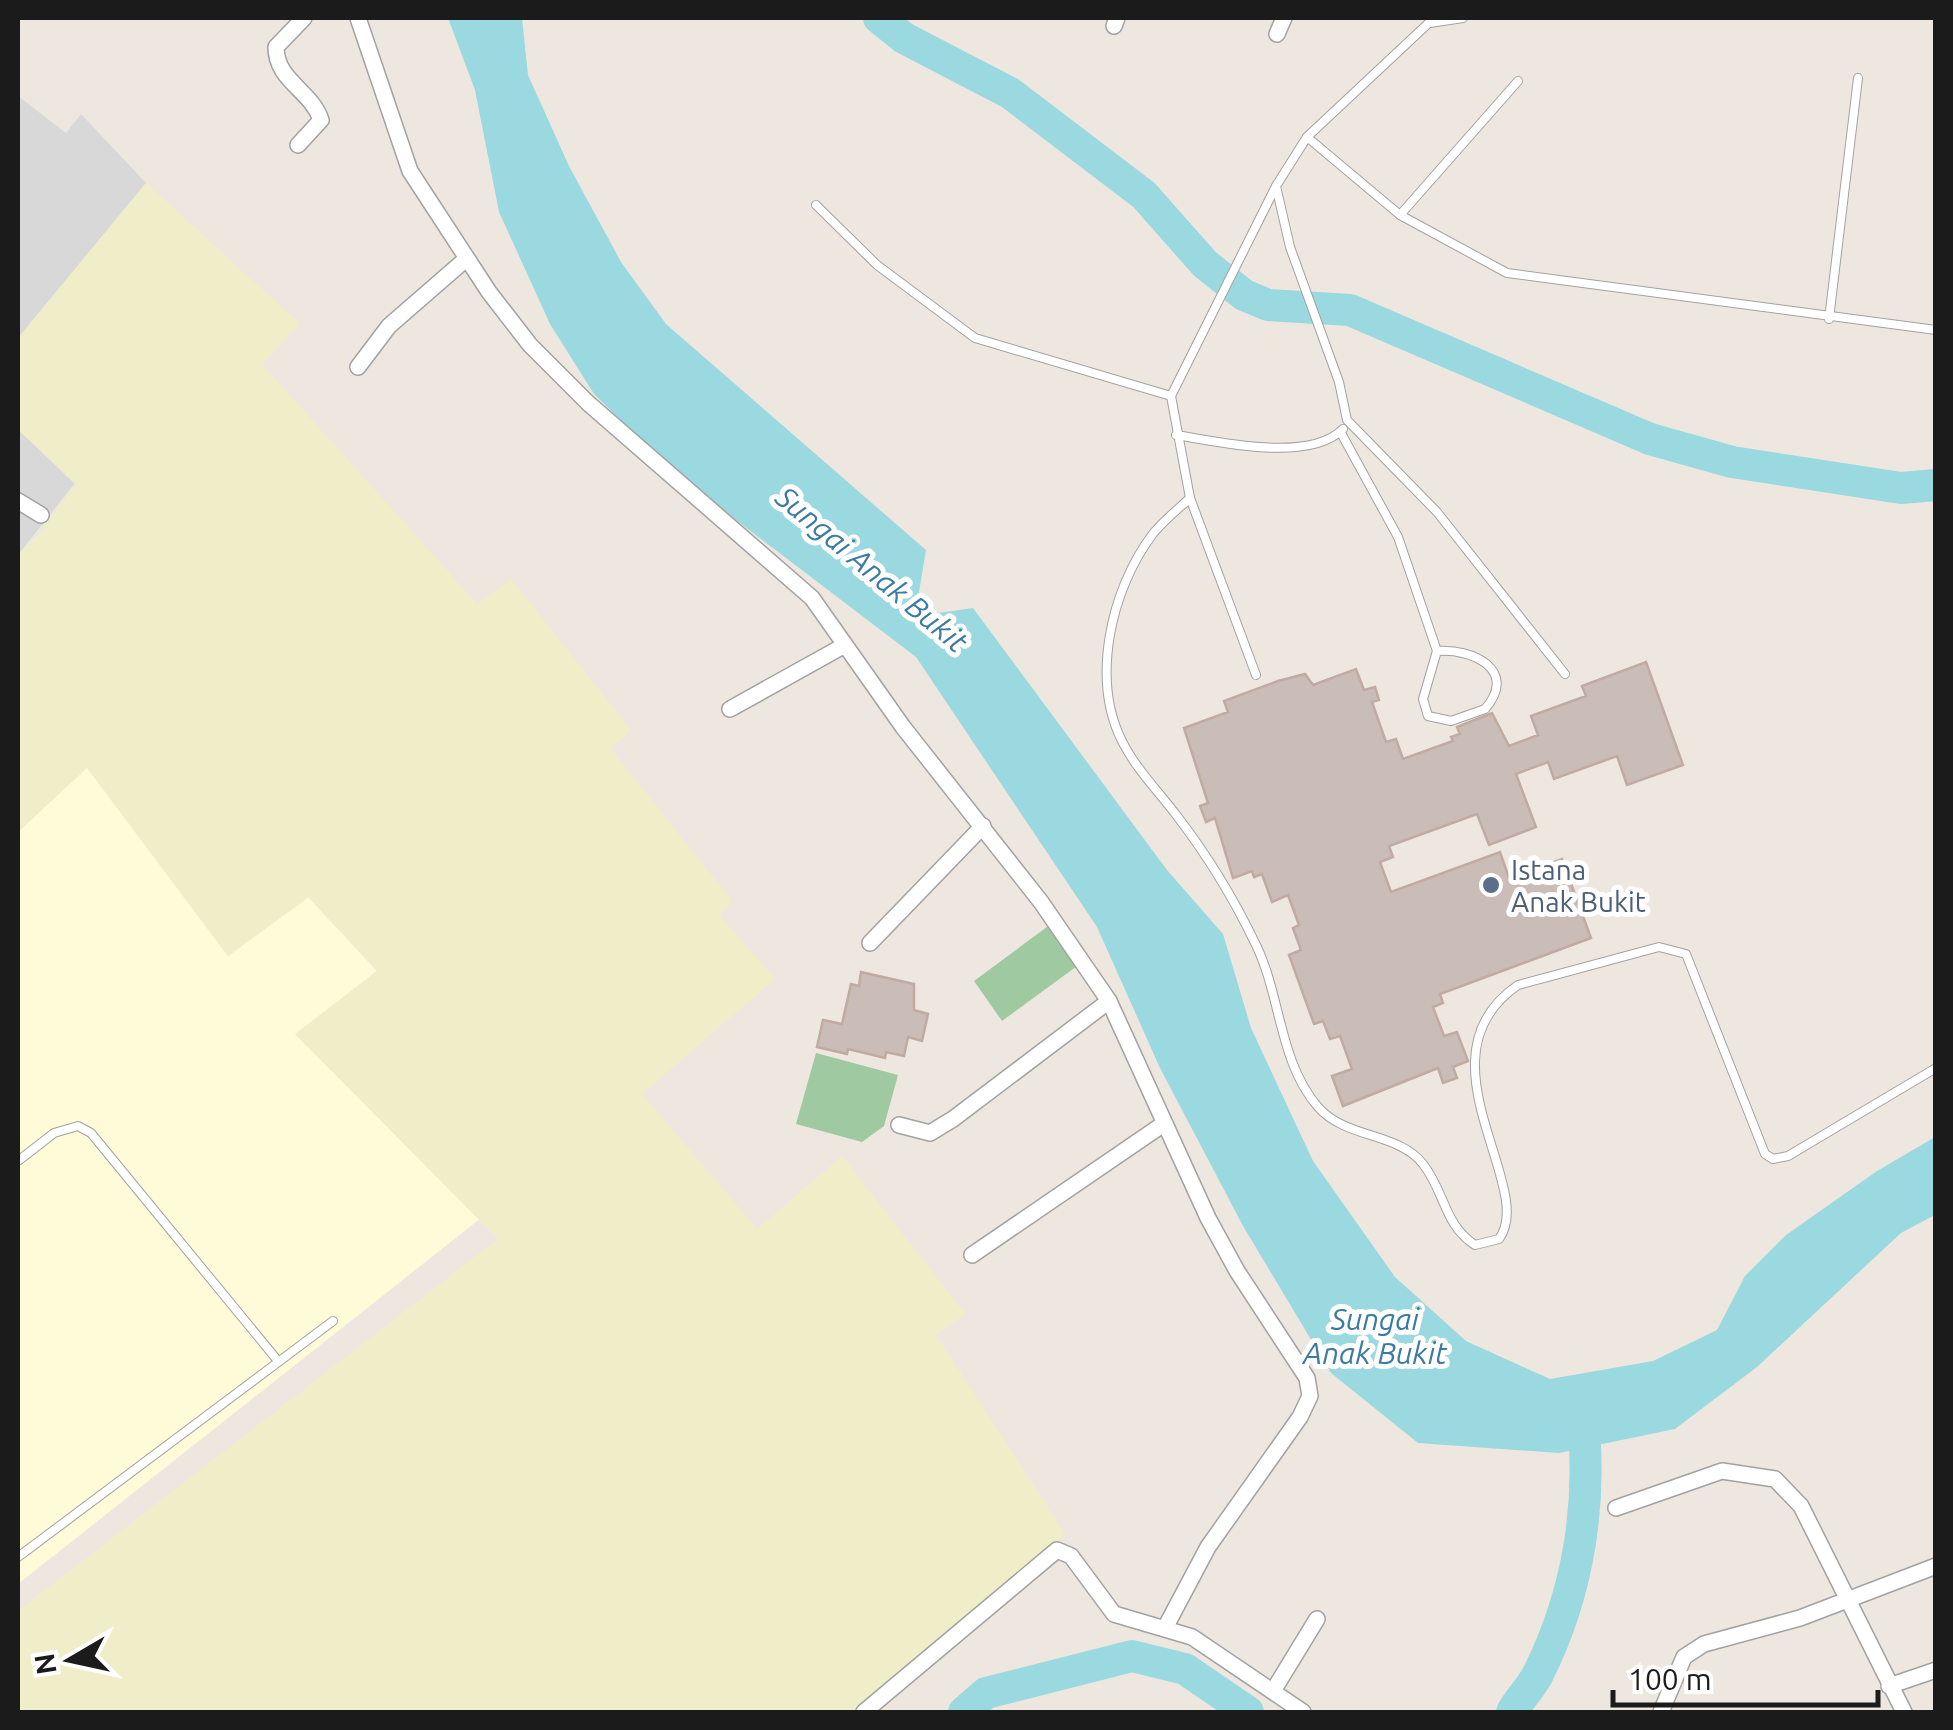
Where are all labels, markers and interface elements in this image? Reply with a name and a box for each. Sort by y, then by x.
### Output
water label: Sungai Anak Bukit [769,479,975,659]
place label: Istana Anak Bukit [1511,854,1646,917]
marker: Istana Anak Bukit [1480,874,1502,896]
water label: Sungai Anak Bukit [1301,1302,1447,1370]
north arrow [20,1610,120,1710]
scale bar [1613,1645,1878,1707]
text: N [28,1651,62,1677]
text: 100 m [1628,1662,1712,1696]

